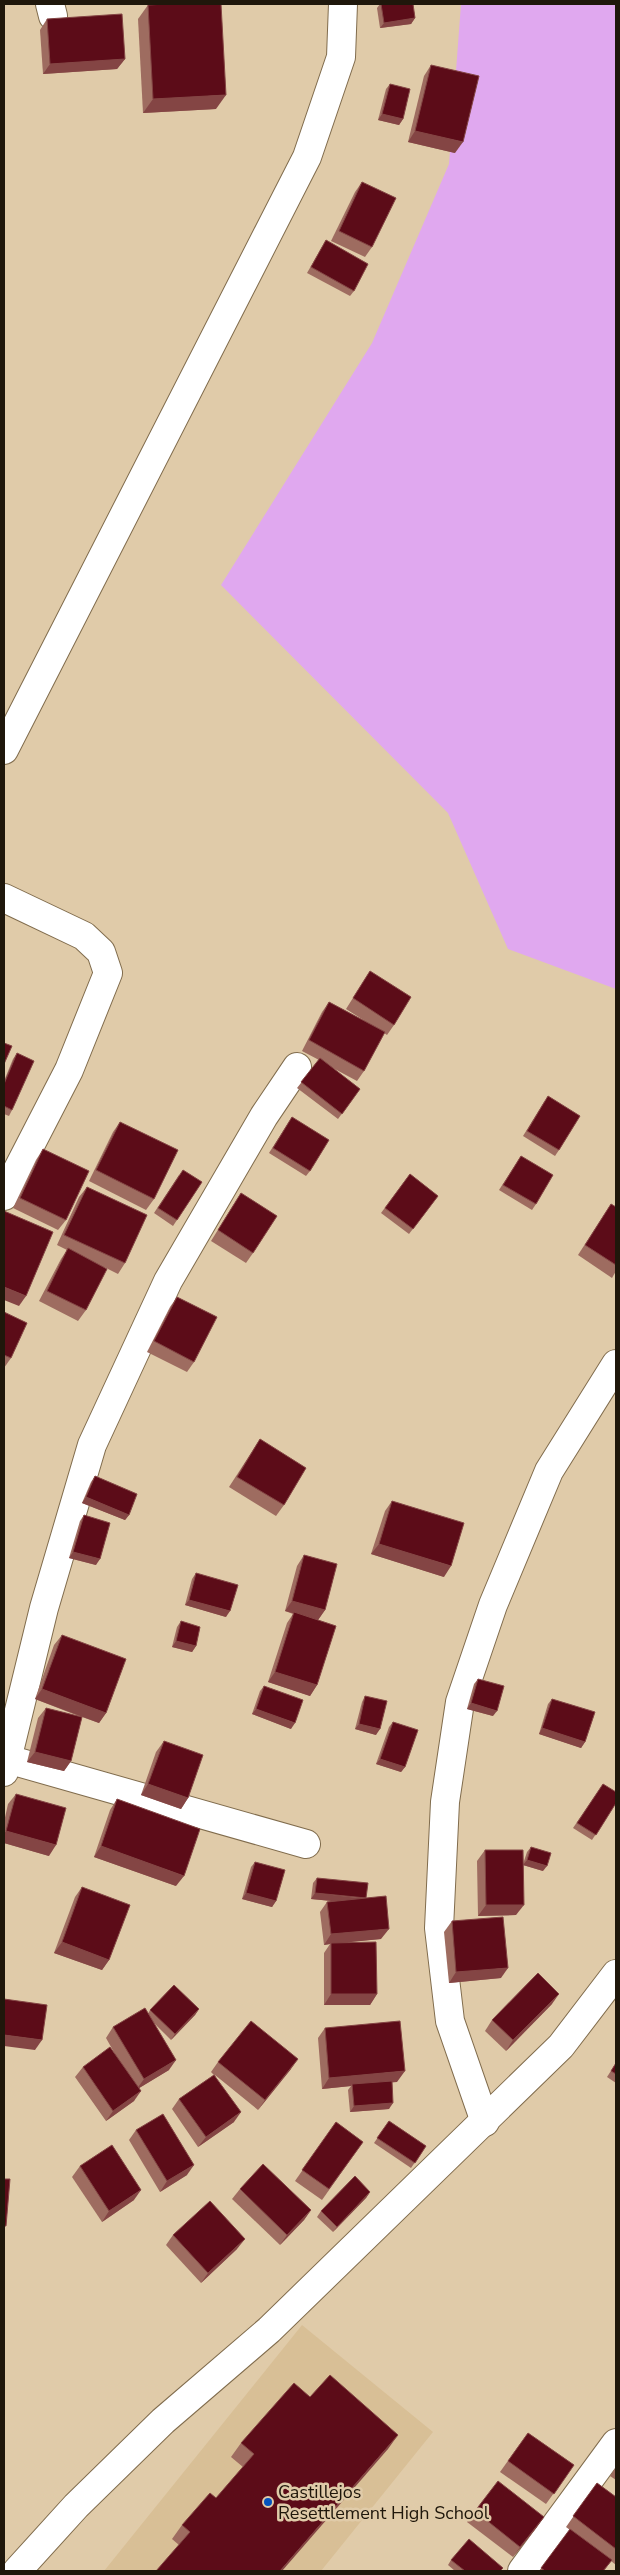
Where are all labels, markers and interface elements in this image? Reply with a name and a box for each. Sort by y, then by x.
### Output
place label: Castillejos Resettlement High School [278,2480,490,2525]
marker: Castillejos Resettlement High School [262,2496,274,2508]

